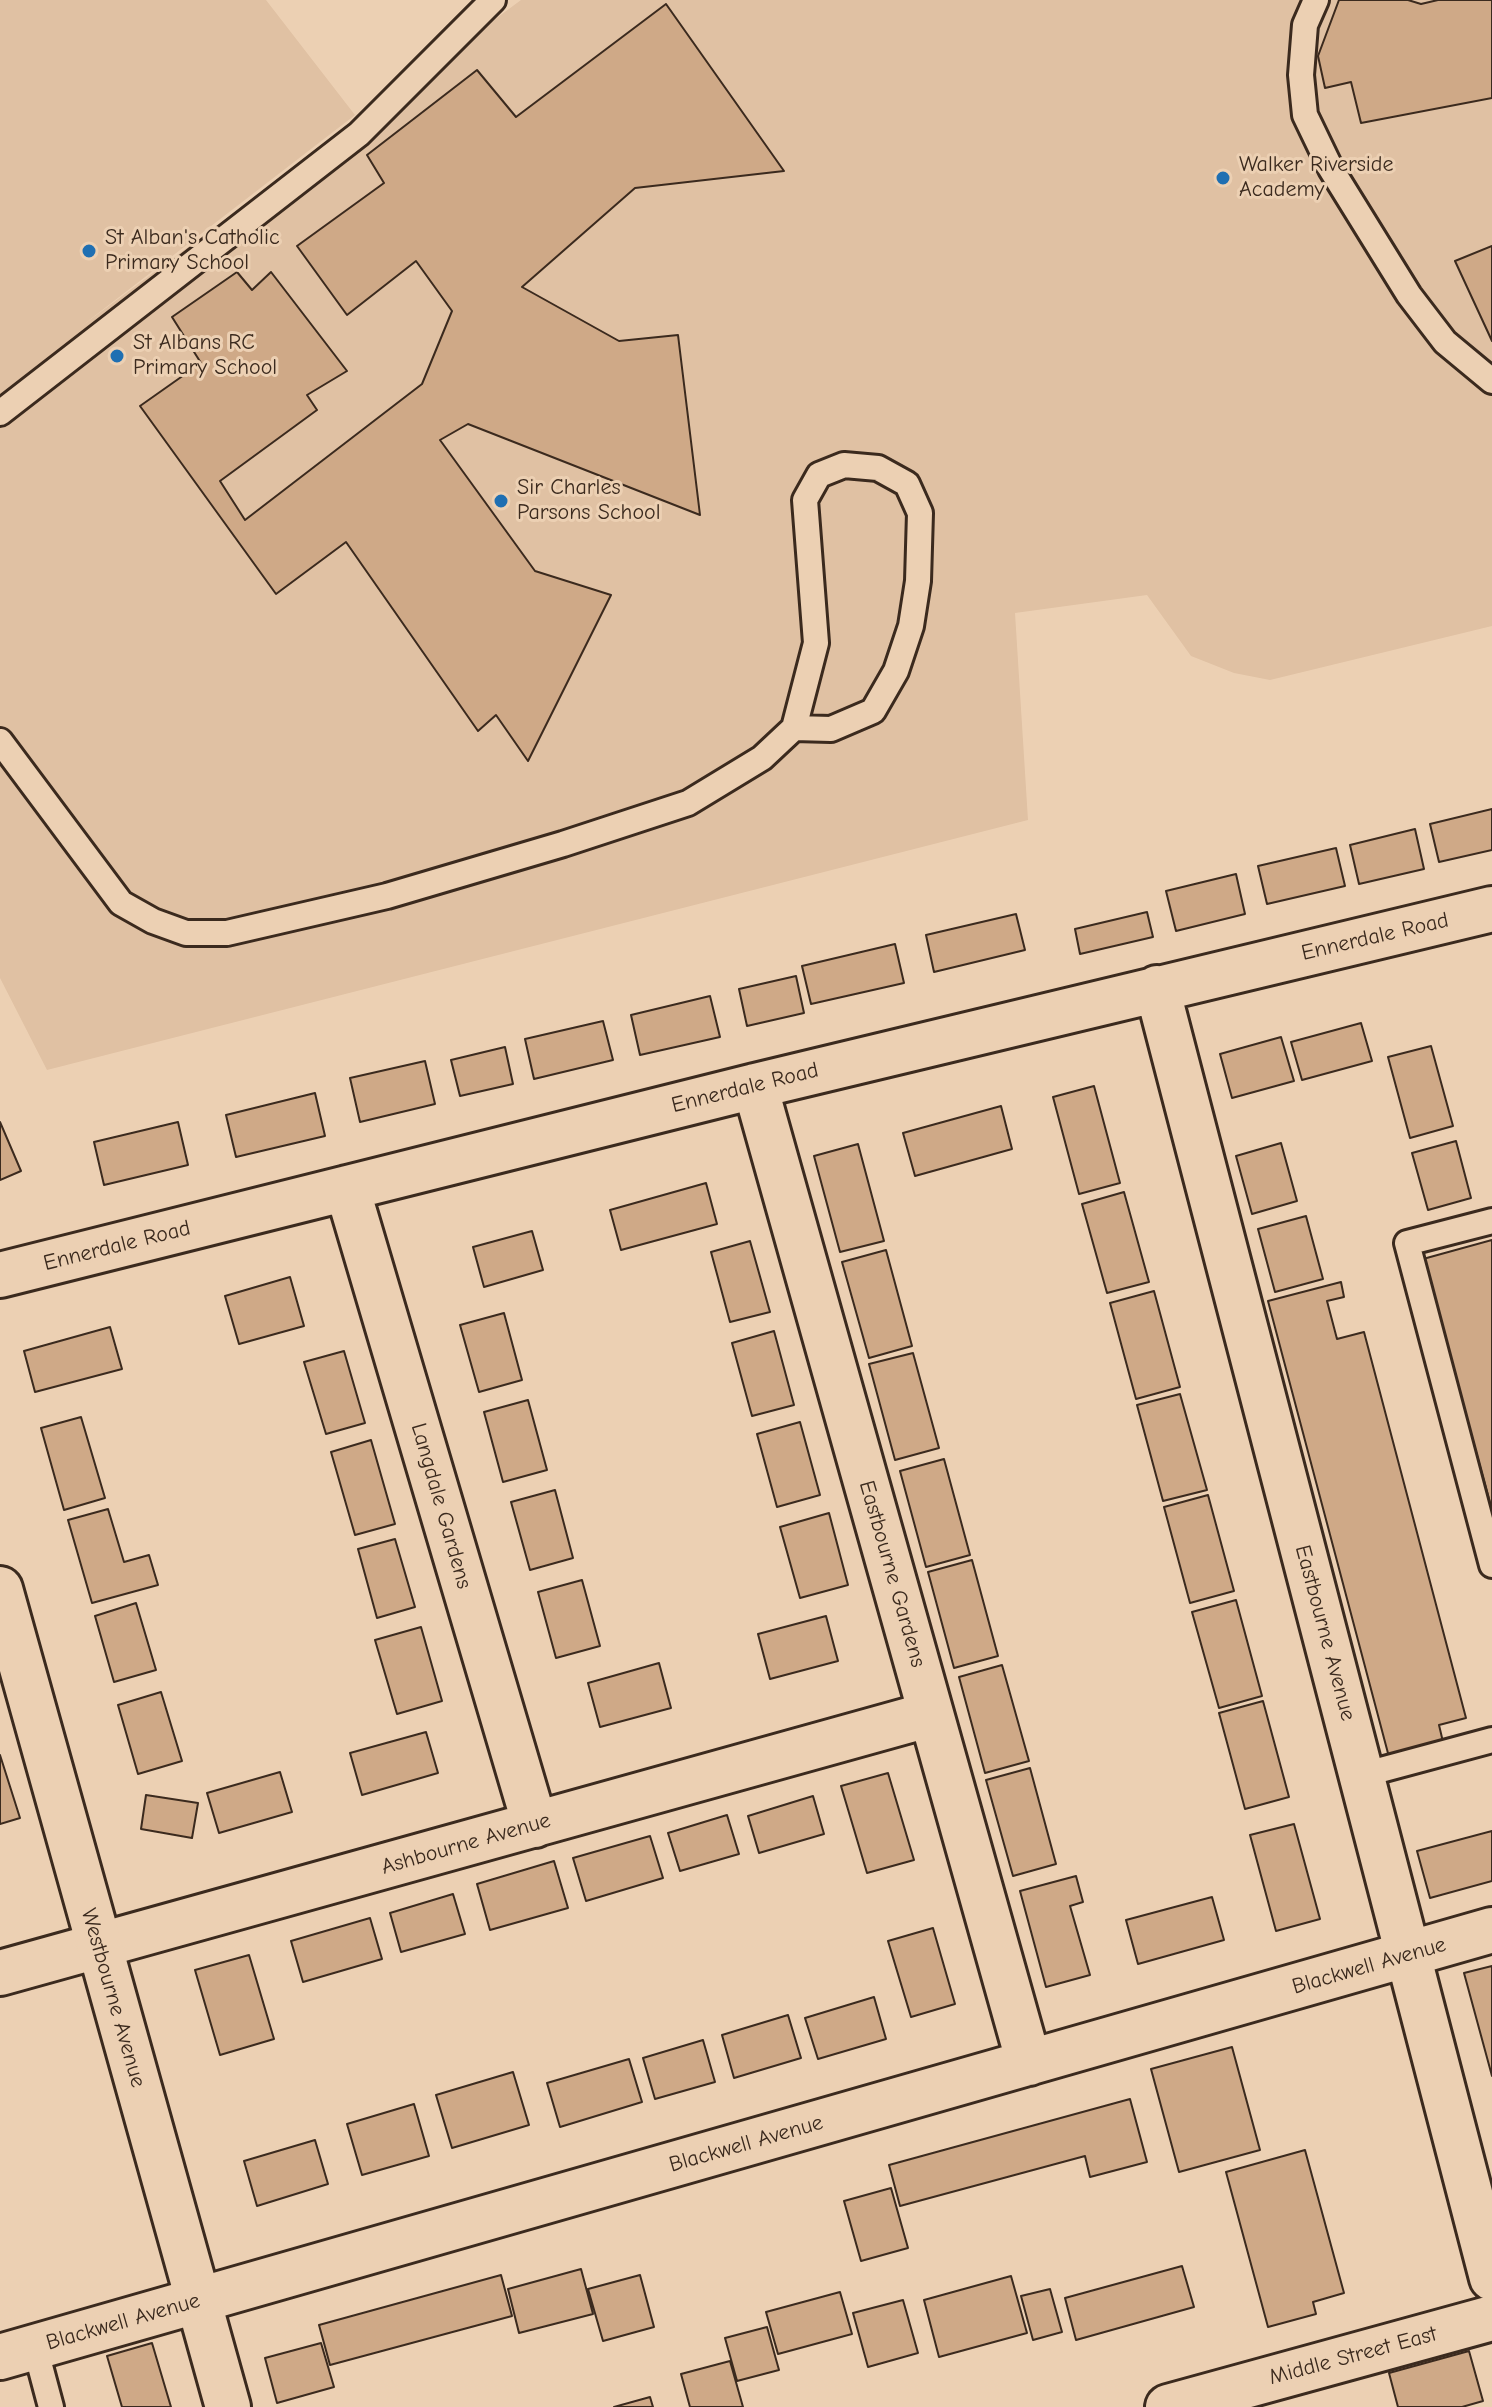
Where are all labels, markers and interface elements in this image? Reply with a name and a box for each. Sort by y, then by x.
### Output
place label: Walker Riverside Academy [1239,152,1393,204]
marker: Walker Riverside Academy [1214,169,1232,187]
place label: St Alban's Catholic Primary School [105,225,279,276]
marker: St Alban's Catholic Primary School [80,242,98,260]
place label: St Albans RC Primary School [133,330,277,382]
marker: St Albans RC Primary School [108,347,126,365]
place label: Sir Charles Parsons School [517,475,661,526]
marker: Sir Charles Parsons School [492,492,510,510]
street label: Ennerdale Road [1299,907,1451,967]
street label: Ennerdale Road [669,1057,821,1119]
street label: Ennerdale Road [41,1215,193,1277]
street label: Langdale Gardens [405,1420,477,1592]
street label: Eastbourne Gardens [853,1478,931,1670]
street label: Eastbourne Avenue [1289,1542,1361,1724]
street label: Ashbourne Avenue [378,1807,554,1881]
street label: Westbourne Avenue [75,1905,151,2091]
street label: Blackwell Avenue [1289,1931,1449,2001]
street label: Blackwell Avenue [666,2109,826,2179]
street label: Blackwell Avenue [43,2287,203,2357]
street label: Middle Street East [1266,2321,1440,2391]

